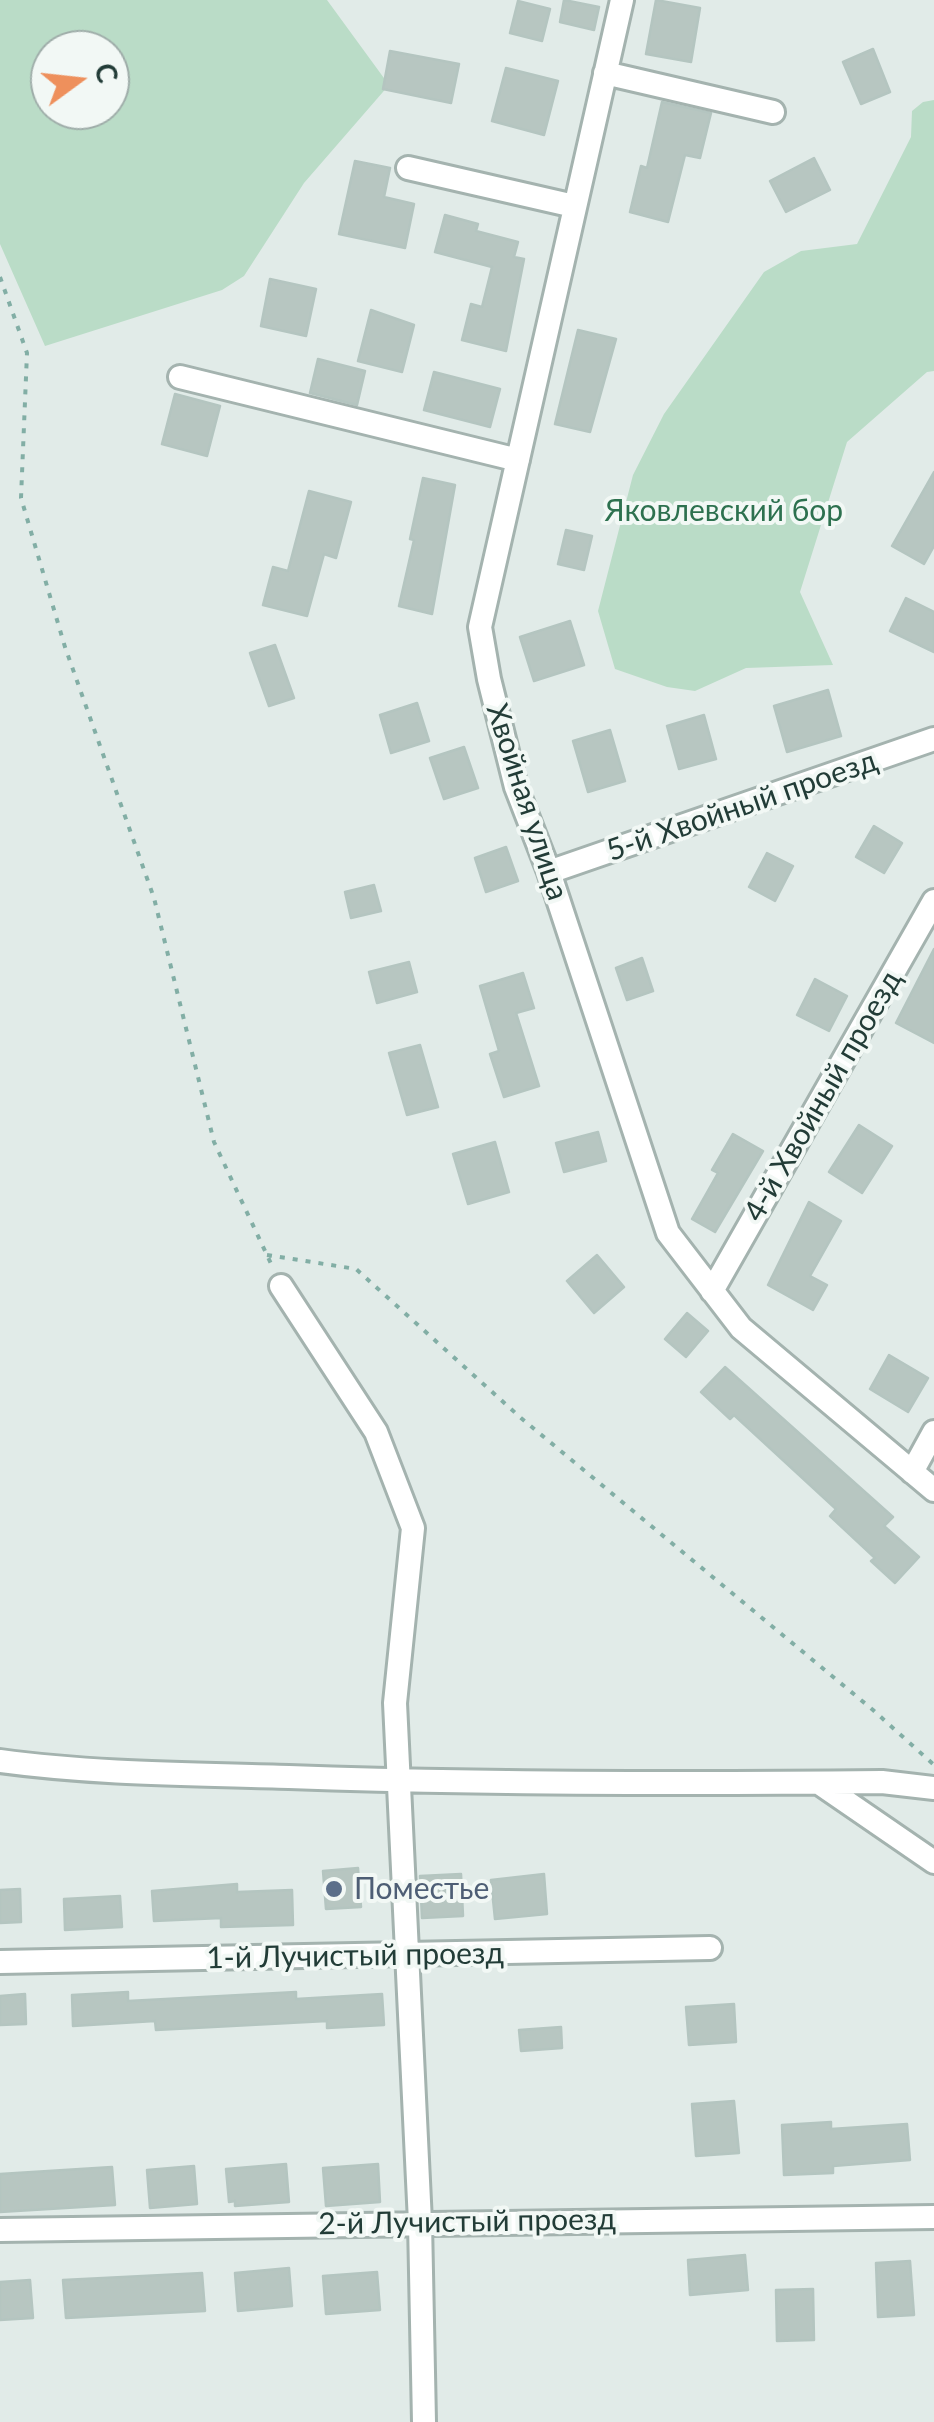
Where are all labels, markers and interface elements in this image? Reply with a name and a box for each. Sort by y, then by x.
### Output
north arrow [30,30,130,130]
text: С [88,59,126,86]
park label: Яковлевский бор [605,493,843,529]
street label: Хвойная улица [478,699,576,905]
street label: 5-й Хвойный проезд [602,743,882,869]
street label: 4-й Хвойный проезд [736,964,910,1228]
place label: Поместье [354,1871,489,1907]
marker: Поместье [323,1878,345,1900]
street label: 1-й Лучистый проезд [206,1935,504,1977]
street label: 2-й Лучистый проезд [318,2201,616,2243]

